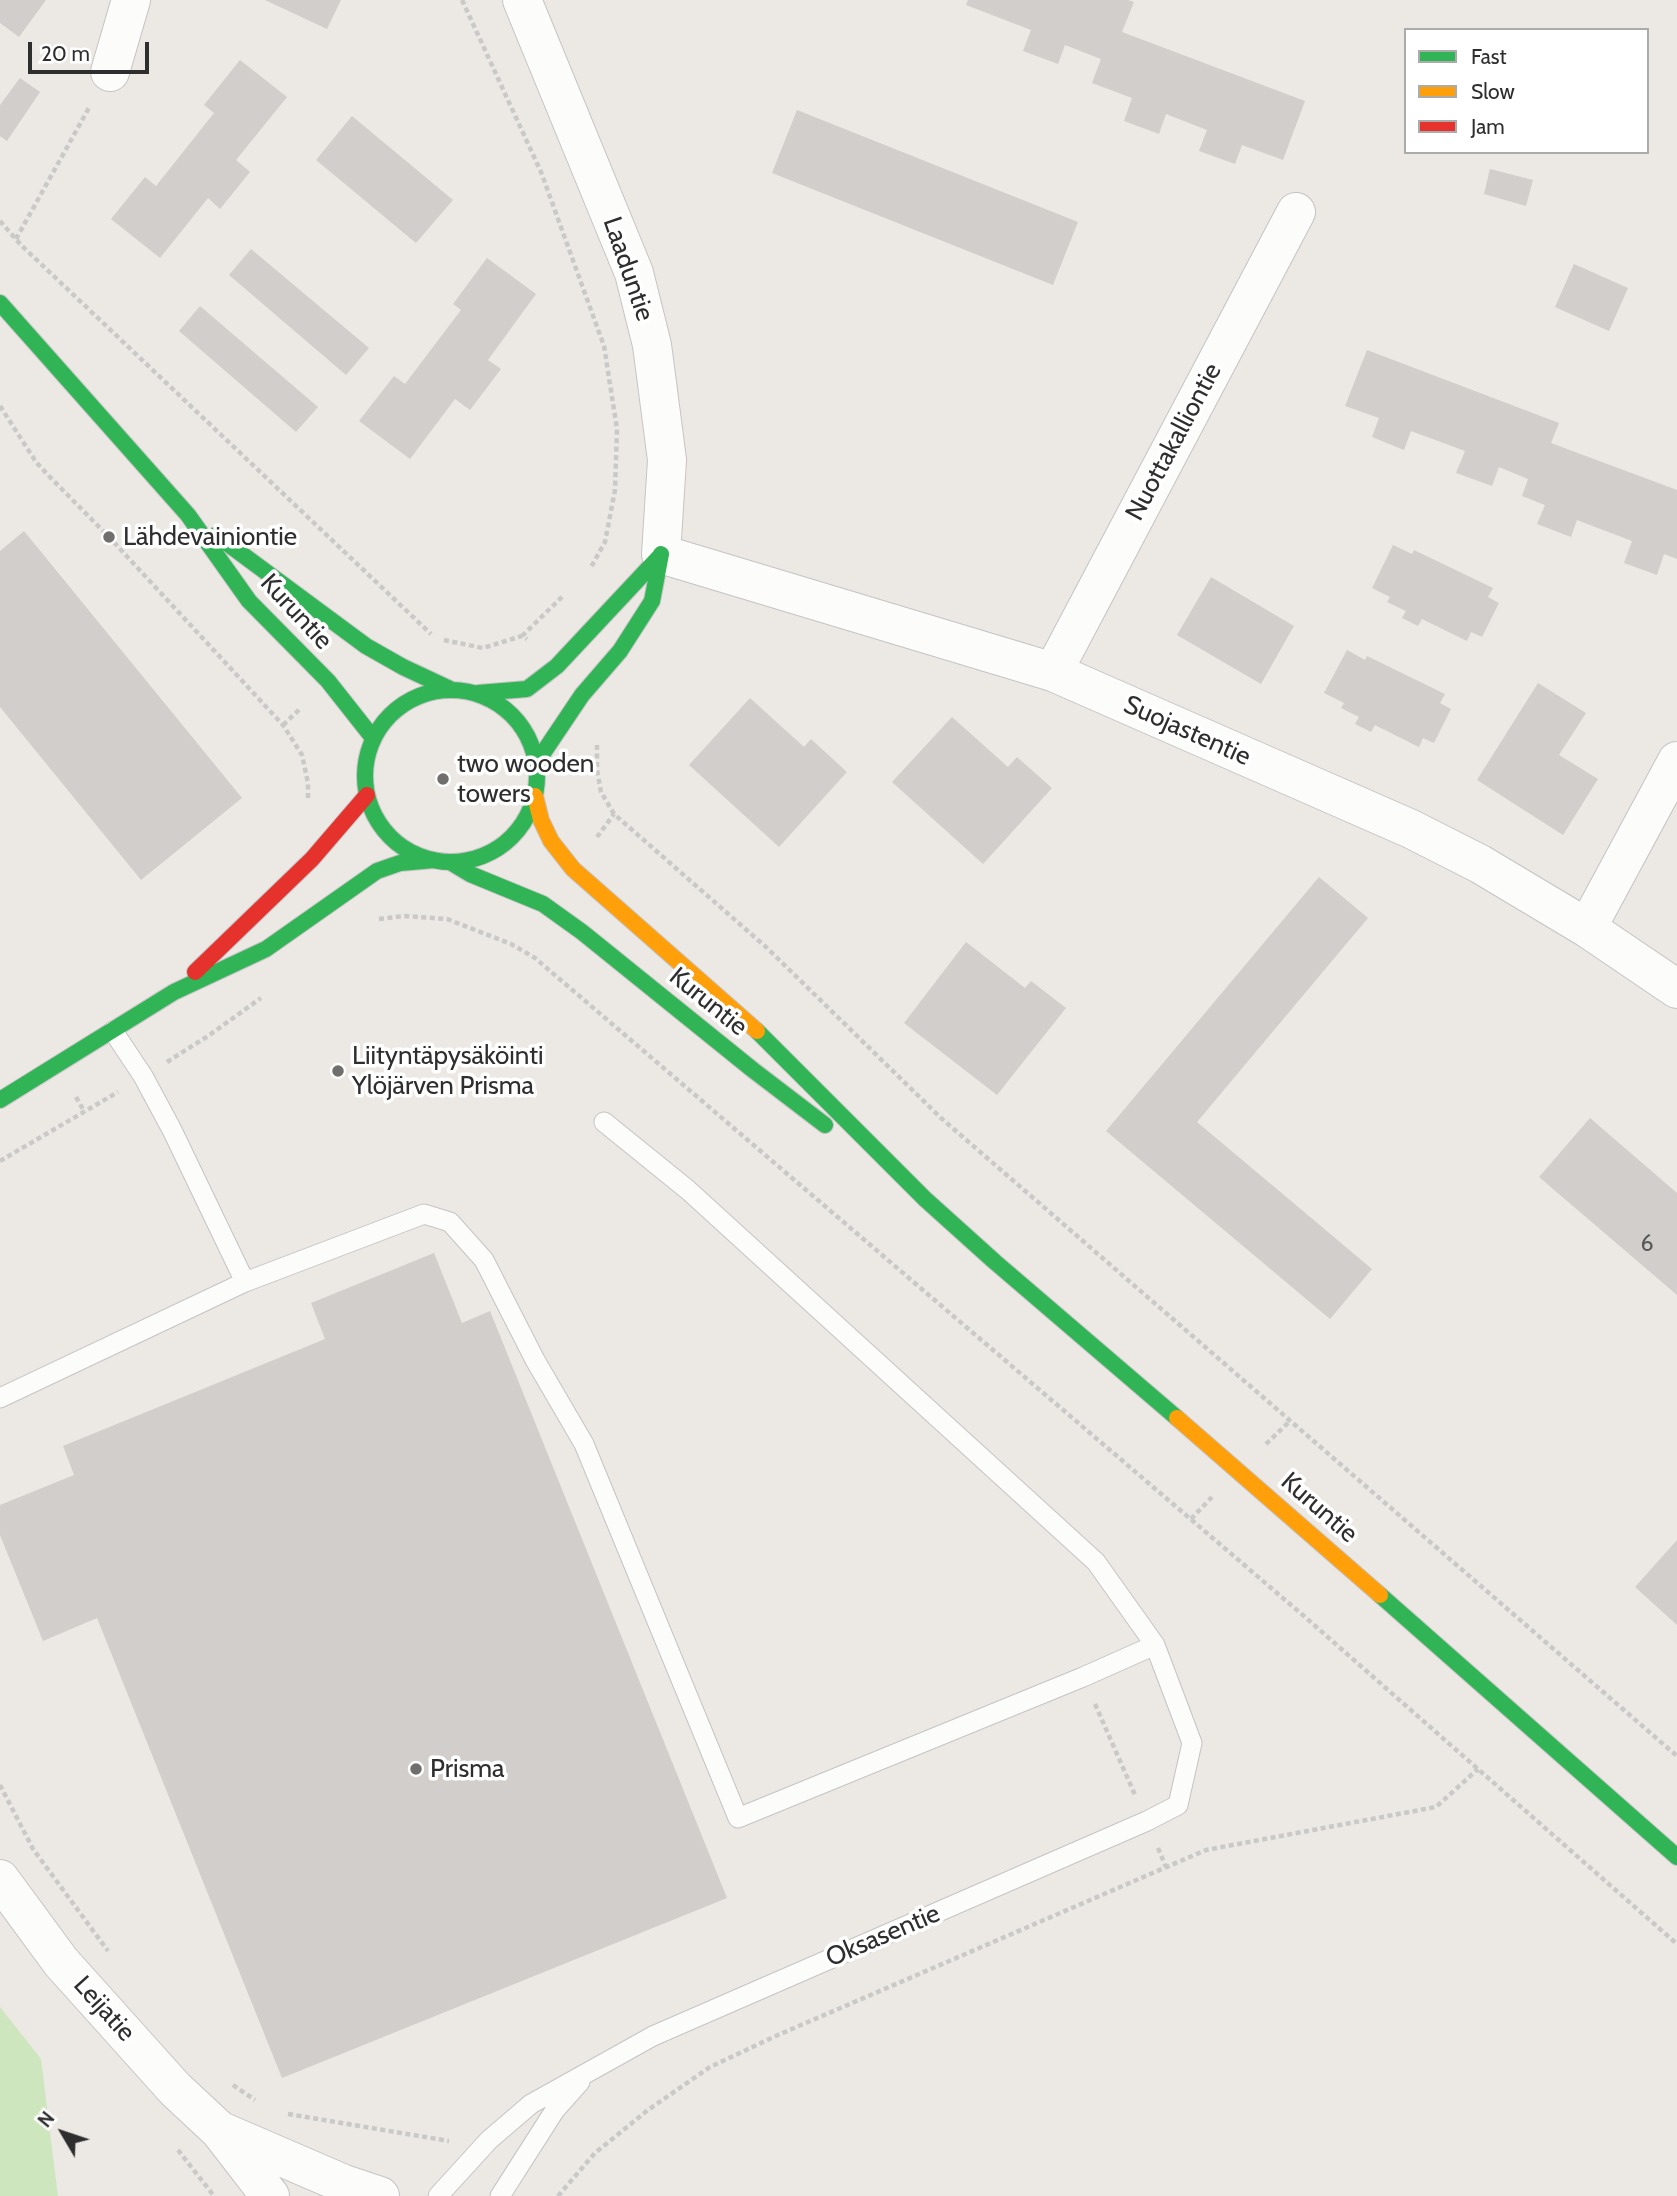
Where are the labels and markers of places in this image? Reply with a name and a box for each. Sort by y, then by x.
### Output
place label: Lähdevainiontie [123,521,297,553]
marker: Lähdevainiontie [101,529,117,545]
place label: two wooden towers [457,748,594,810]
marker: two wooden towers [435,771,451,787]
place label: Liityntäpysäköinti Ylöjärven Prisma [352,1040,543,1102]
marker: Liityntäpysäköinti Ylöjärven Prisma [330,1063,346,1079]
place label: Prisma [430,1753,504,1785]
marker: Prisma [408,1761,424,1777]

